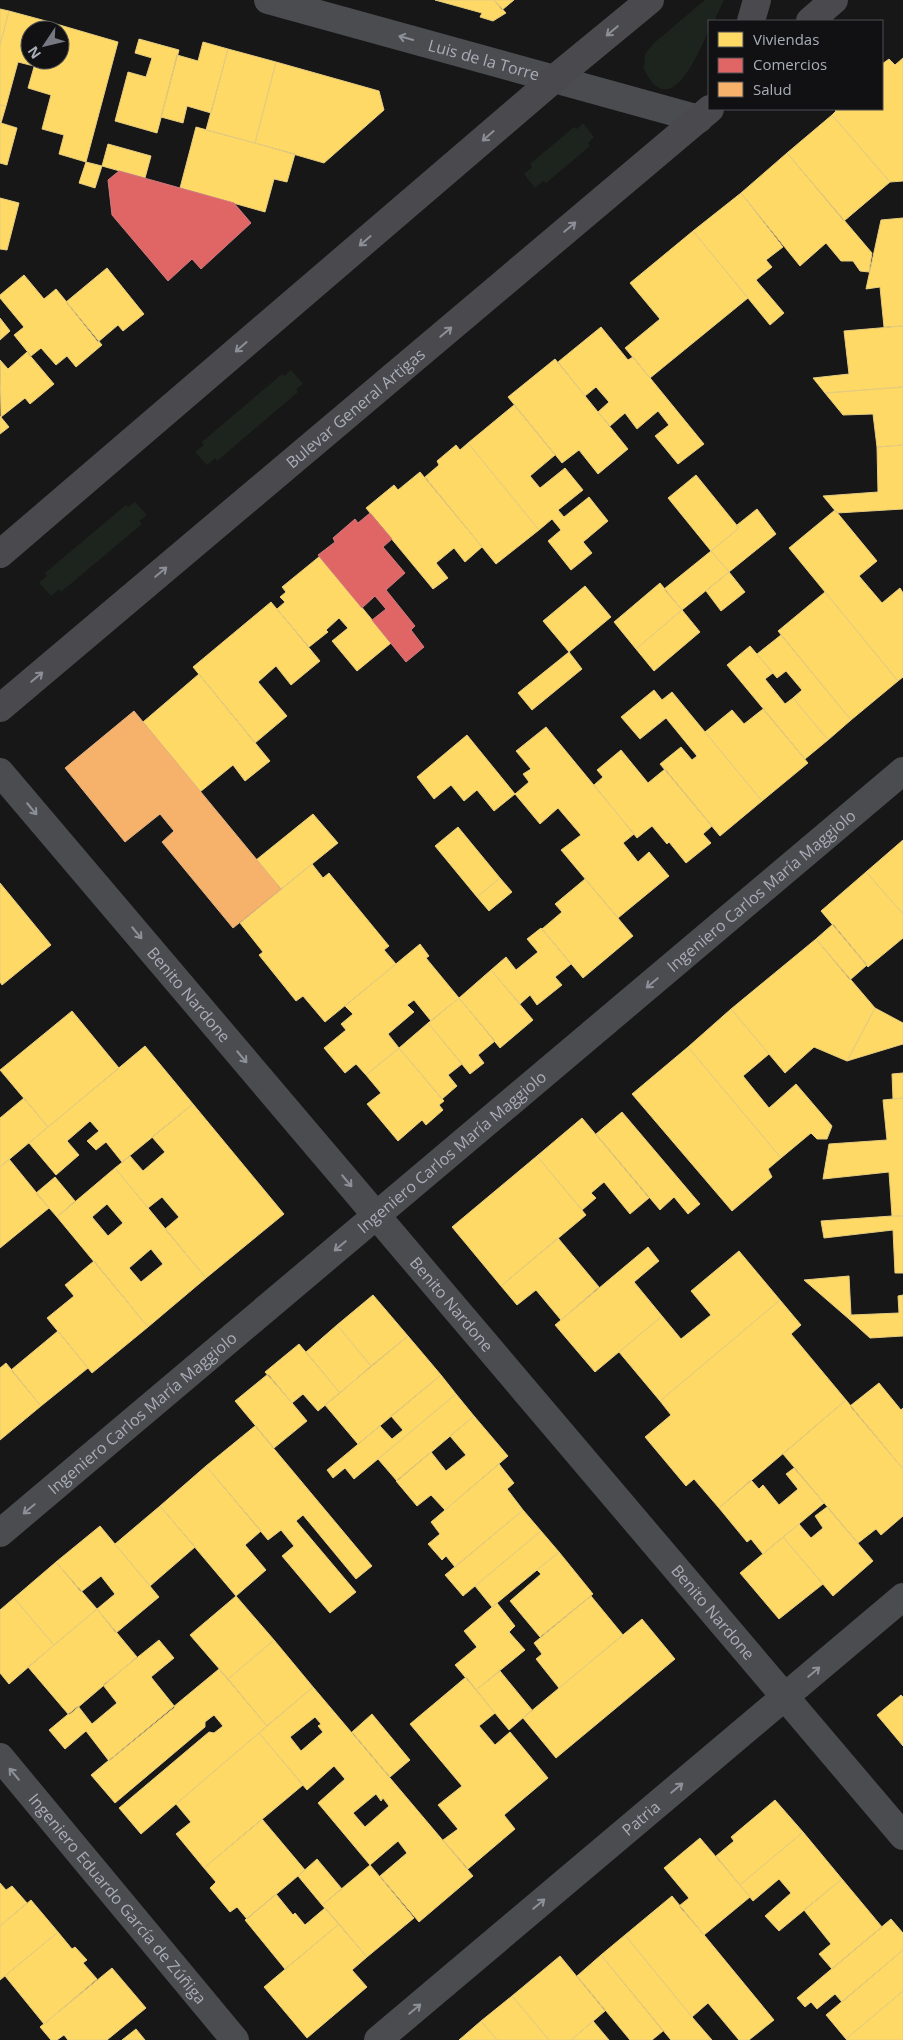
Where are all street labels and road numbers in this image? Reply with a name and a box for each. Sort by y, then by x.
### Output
street label: Luis de la Torre [426,34,542,85]
street label: Bulevar General Artigas [281,343,430,473]
street label: Ingeniero Carlos María Maggiolo [662,805,860,977]
street label: Benito Nardone [142,942,236,1047]
street label: Ingeniero Carlos María Maggiolo [352,1066,551,1238]
street label: Benito Nardone [405,1252,498,1356]
street label: Ingeniero Carlos María Maggiolo [43,1327,241,1499]
street label: Benito Nardone [666,1560,760,1664]
street label: Ingeniero Eduardo García de Zúñiga [24,1789,212,2009]
street label: Patria [617,1796,665,1841]

